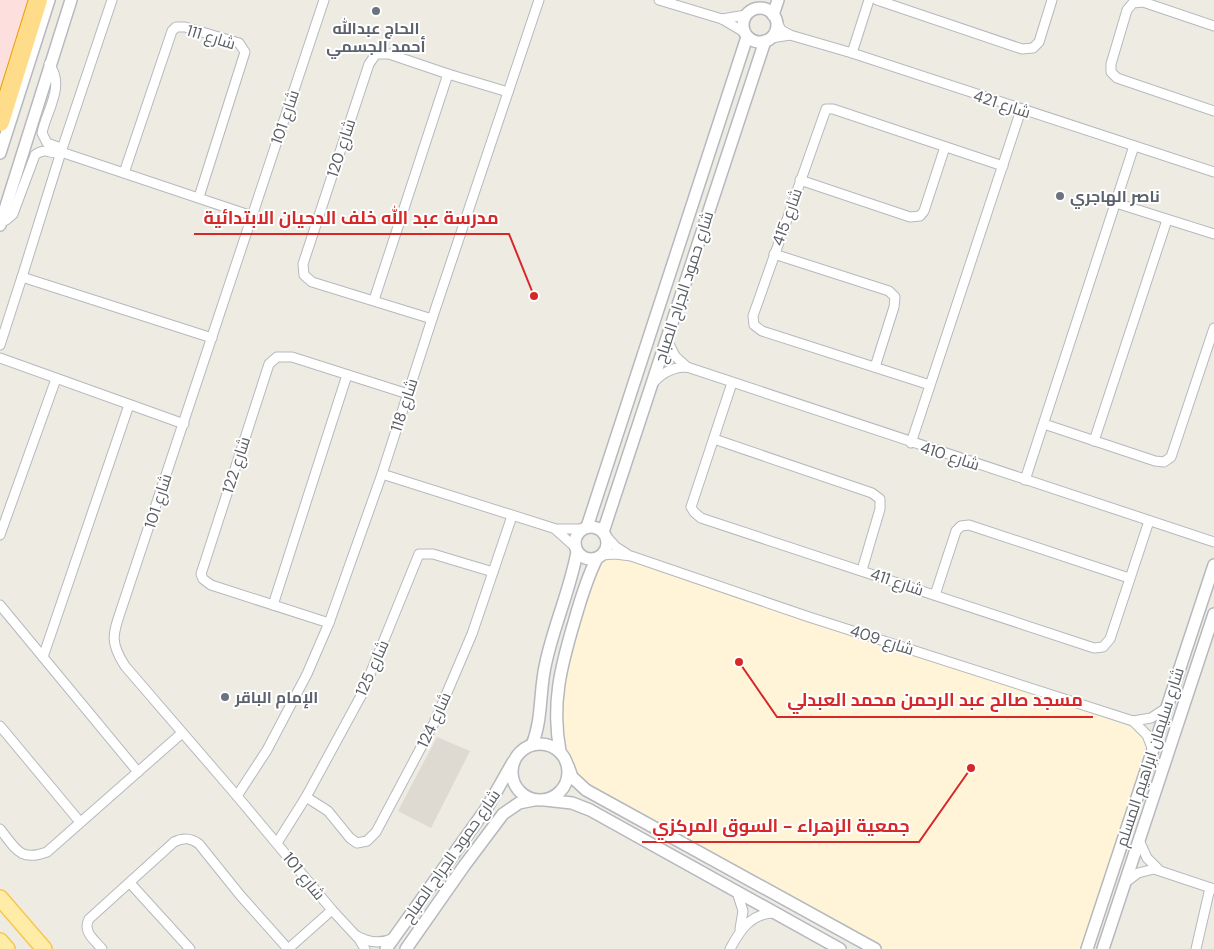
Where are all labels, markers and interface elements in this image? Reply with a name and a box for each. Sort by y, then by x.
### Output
marker: الحاج عبدالله أحمد الجسمي [370,5,382,17]
place label: الحاج عبدالله أحمد الجسمي [326,17,426,59]
street label: شارع 111 [184,20,238,55]
street label: شارع 421 [970,85,1033,124]
street label: شارع 101 [266,87,305,147]
street label: شارع 120 [322,116,361,180]
street label: شارع 415 [767,185,808,249]
place label: ناصر الهاجري [1070,186,1160,209]
marker: ناصر الهاجري [1054,190,1066,202]
callout: مدرسة عبد الله خلف الدحيان الابتدائية [194,201,509,234]
text: مدرسة عبد الله خلف الدحيان الابتدائية [203,205,499,230]
street label: شارع حمود الجراح الصباح [650,209,719,366]
street label: شارع 118 [386,376,423,435]
street label: شارع 122 [217,434,256,496]
street label: شارع 410 [917,437,982,476]
street label: شارع 101 [139,471,178,531]
street label: شارع 411 [867,563,926,602]
street label: شارع 409 [847,620,917,661]
street label: شارع 125 [350,637,395,700]
street label: شارع سليمان ابراهيم المسلم [1111,665,1190,850]
callout: مسجد صالح عبد الرحمن محمد العبدلي [777,684,1093,717]
place label: الإمام الباقر [234,687,318,709]
text: مسجد صالح عبد الرحمن محمد العبدلي [787,688,1083,715]
street label: شارع 124 [412,689,457,752]
marker: الإمام الباقر [219,691,231,703]
street label: شارع حمود الجراح الصباح [397,785,506,927]
callout: جمعية الزهراء - السوق المركزي [642,809,919,842]
text: جمعية الزهراء - السوق المركزي [652,814,910,840]
street label: شارع 101 [277,848,330,905]

